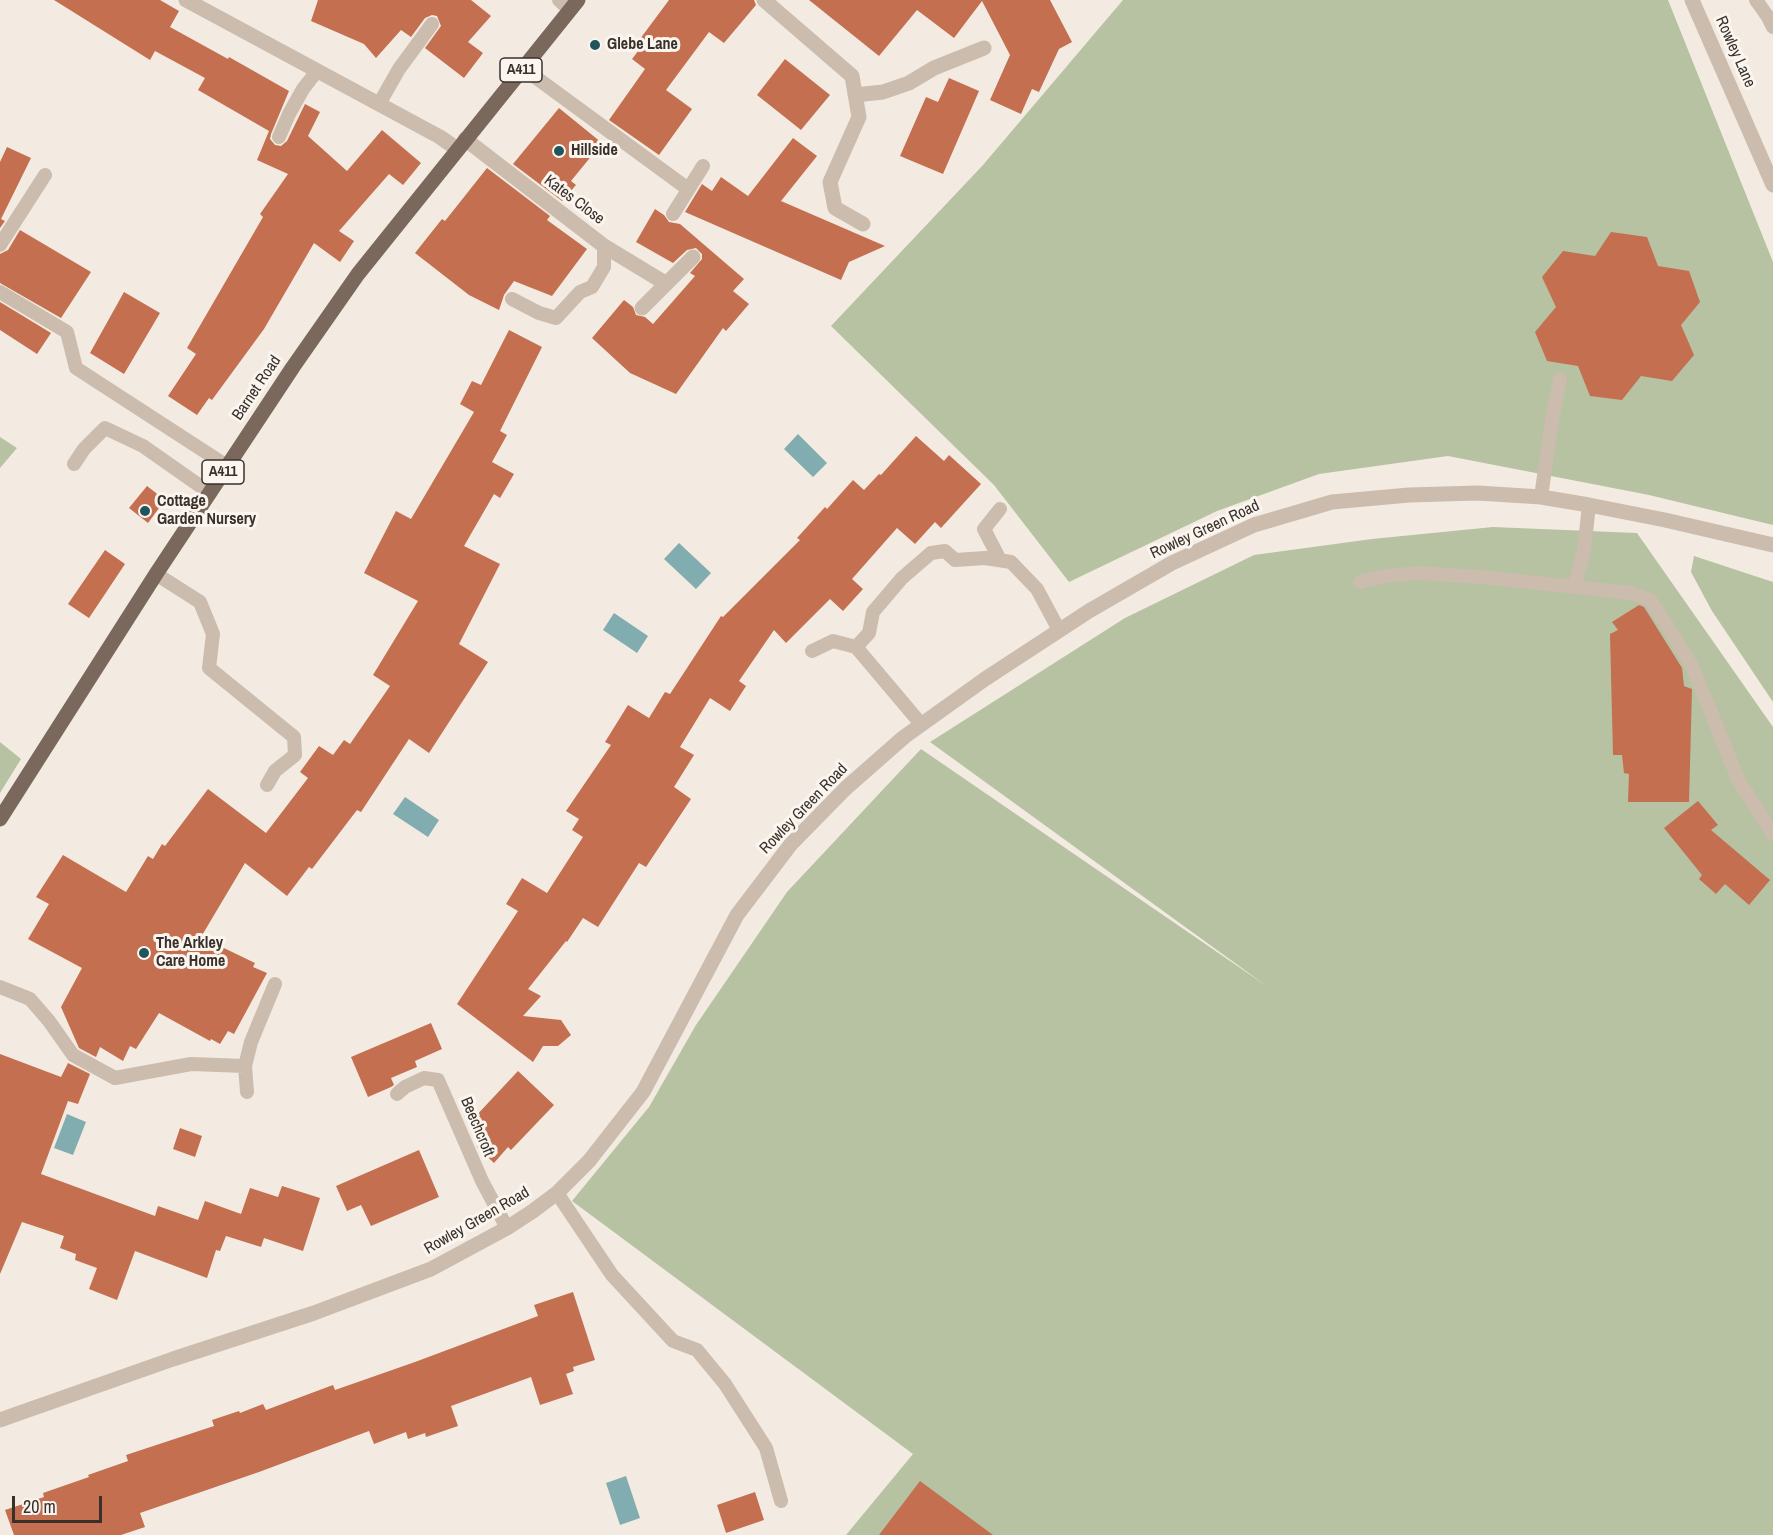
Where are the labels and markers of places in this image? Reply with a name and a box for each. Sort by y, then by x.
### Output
place label: Glebe Lane [607,35,678,55]
marker: Glebe Lane [588,38,602,52]
place label: Hillside [571,141,618,161]
marker: Hillside [552,144,566,158]
place label: Cottage Garden Nursery [157,492,256,530]
marker: Cottage Garden Nursery [138,504,152,518]
place label: The Arkley Care Home [156,934,225,972]
marker: The Arkley Care Home [137,946,151,960]

